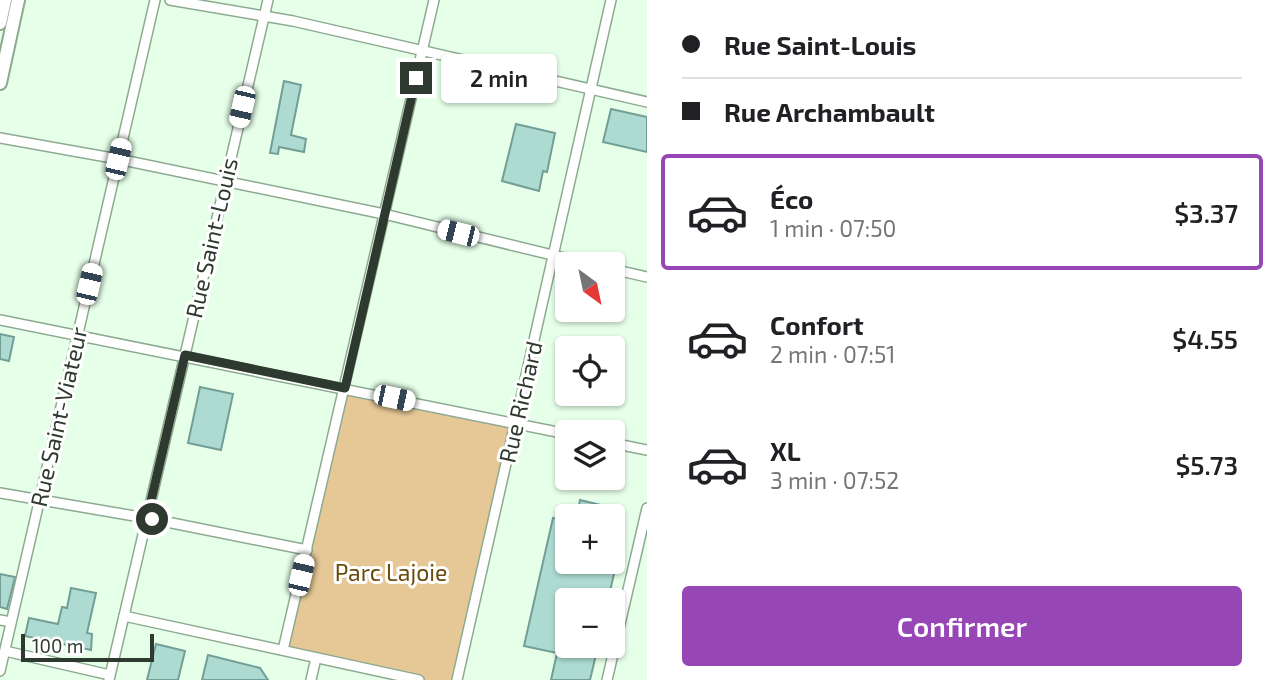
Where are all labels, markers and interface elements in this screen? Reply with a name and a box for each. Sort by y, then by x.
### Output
text: Rue Saint-Louis [724,29,916,60]
callout: 2 min [440,54,556,102]
route end [400,62,432,94]
text: 2 min [470,64,528,92]
car [228,84,257,130]
text: Rue Archambault [724,96,935,127]
car [104,136,133,182]
street label: Rue Saint-Louis [179,155,243,321]
icon: car [686,181,749,244]
text: Éco [770,183,813,214]
text: $3.37 [1174,197,1238,228]
text: 1 min · 07:50 [770,214,896,242]
car [436,218,481,248]
north arrow [555,252,625,322]
map controls [555,252,625,658]
car [75,261,104,307]
icon: car [686,307,749,370]
text: Confort [770,309,864,340]
text: $4.55 [1172,323,1238,354]
street label: Rue Saint-Viateur [24,324,92,509]
button: locate [555,336,625,406]
street label: Rue Richard [492,338,548,465]
text: 2 min · 07:51 [770,340,896,368]
car [372,383,417,413]
button: layers [555,420,625,490]
icon: car [686,433,749,496]
text: XL [770,435,801,466]
text: $5.73 [1175,449,1238,480]
text: 3 min · 07:52 [770,466,899,494]
route start [136,503,168,535]
button: + [555,504,625,574]
car [287,552,316,598]
park label: Parc Lajoie [335,558,447,586]
button: Confirmer [682,586,1242,666]
button: − [555,588,625,658]
scale bar [21,631,154,663]
text: 100 m [32,634,83,657]

